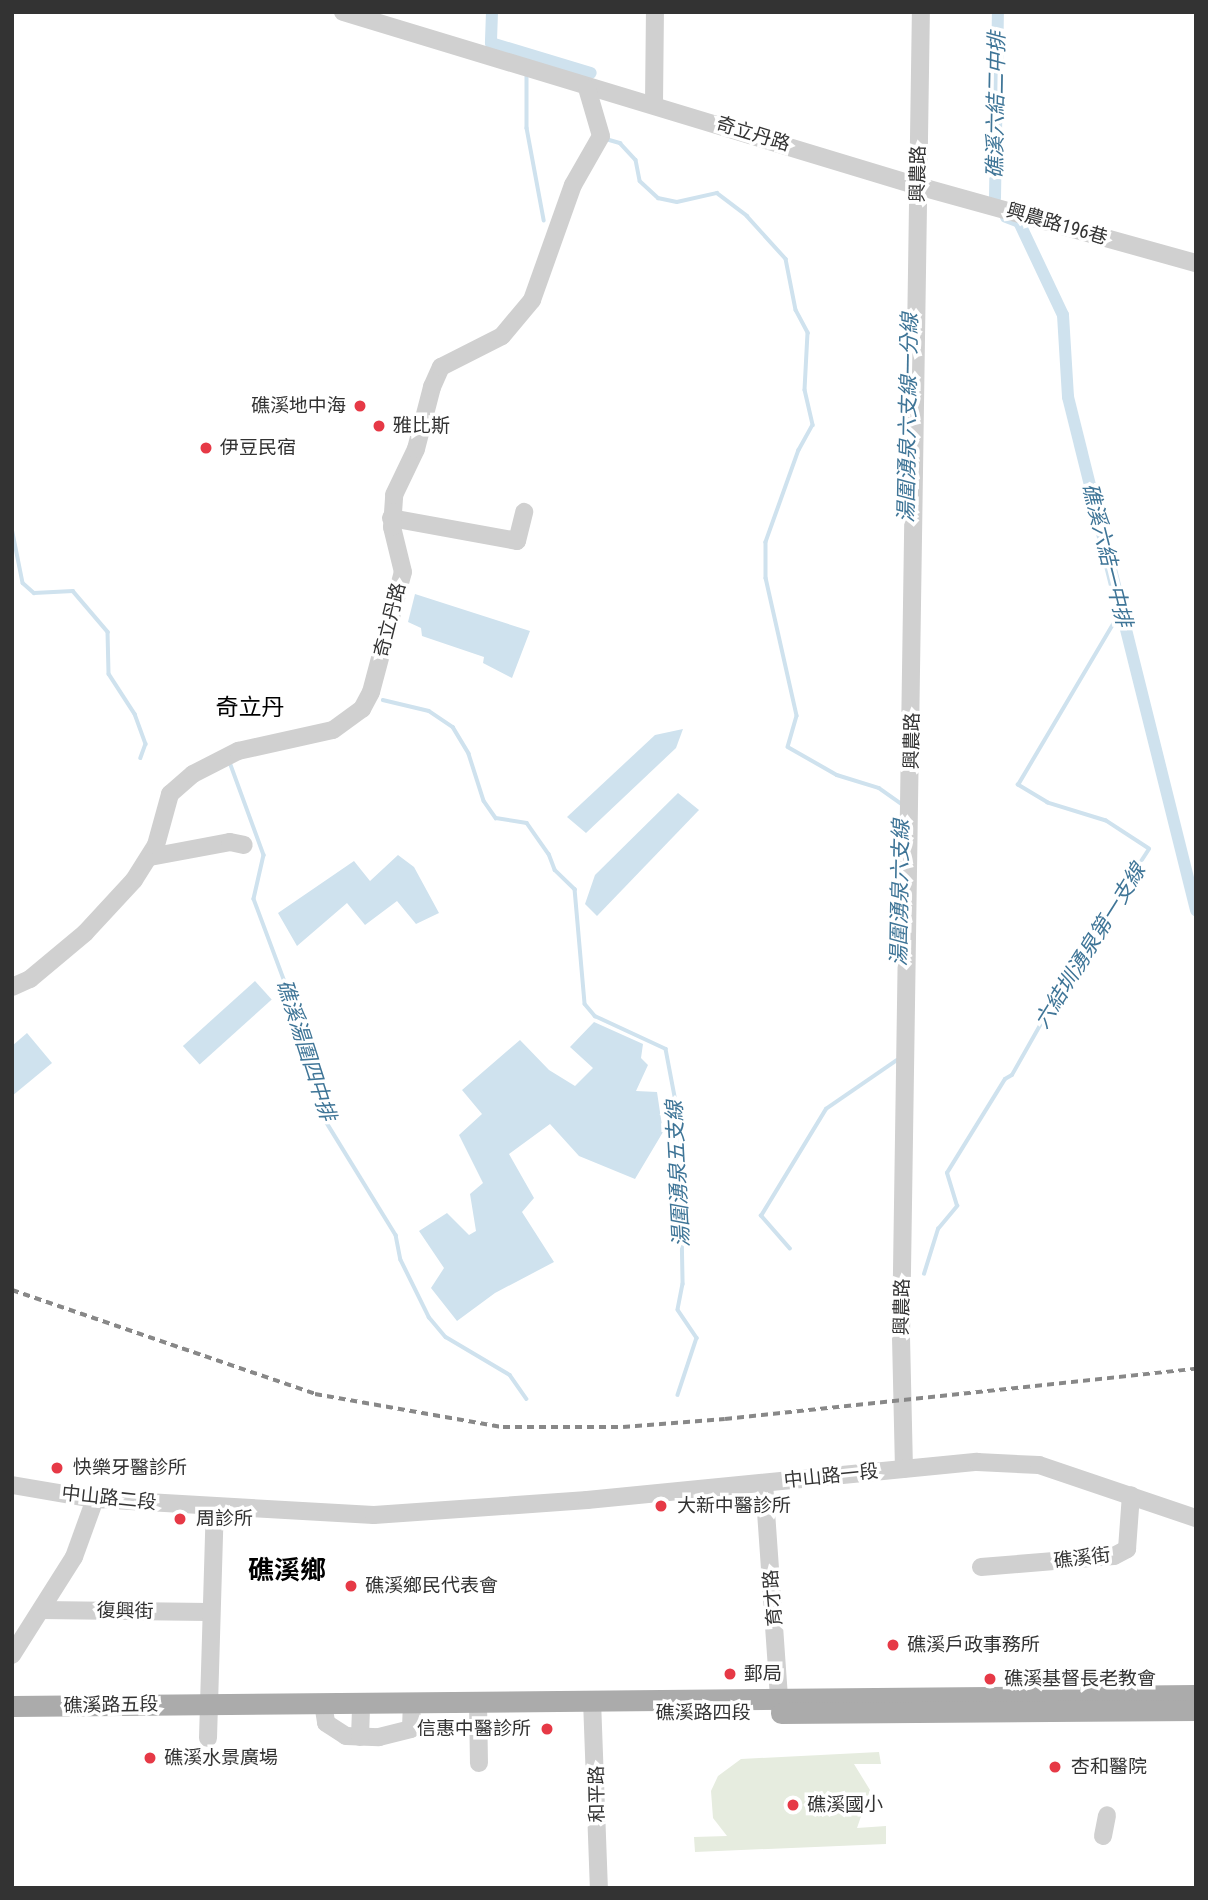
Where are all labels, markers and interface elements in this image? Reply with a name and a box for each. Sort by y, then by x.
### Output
water label: 礁溪六結二中排 [982,31,1010,179]
street label: 奇立丹路 [713,112,793,156]
street label: 興農路 [906,145,930,203]
street label: 興農路196巷 [1004,199,1110,249]
water label: 湯圍湧泉六支線一分線 [894,313,922,523]
place label: 礁溪地中海 [251,395,346,417]
marker: 礁溪地中海 [352,398,368,414]
place label: 雅比斯 [393,415,450,437]
marker: 雅比斯 [371,418,387,434]
place label: 伊豆民宿 [220,437,296,459]
marker: 伊豆民宿 [198,440,214,456]
water label: 礁溪六結一中排 [1077,481,1137,629]
street label: 奇立丹路 [370,580,410,660]
district label: 奇立丹 [216,694,284,722]
street label: 興農路 [900,712,924,770]
water label: 湯圍湧泉六支線 [886,819,914,967]
water label: 六結圳湧泉第一支線 [1029,859,1151,1033]
water label: 礁溪湯圍四中排 [271,976,341,1124]
water label: 湯圍湧泉五支線 [662,1100,694,1248]
street label: 興農路 [890,1278,914,1336]
place label: 快樂牙醫診所 [73,1457,187,1479]
marker: 快樂牙醫診所 [47,1458,67,1478]
street label: 中山路一段 [783,1460,879,1492]
street label: 中山路二段 [61,1482,157,1514]
place label: 大新中醫診所 [677,1495,791,1517]
marker: 大新中醫診所 [651,1496,671,1516]
place label: 周診所 [196,1508,253,1530]
marker: 周診所 [170,1509,190,1529]
street label: 礁溪街 [1052,1543,1112,1573]
district label: 礁溪鄉 [248,1555,326,1587]
street label: 育才路 [759,1569,787,1627]
place label: 礁溪鄉民代表會 [365,1575,498,1597]
marker: 礁溪鄉民代表會 [343,1578,359,1594]
street label: 復興街 [96,1599,154,1623]
place label: 礁溪戶政事務所 [907,1634,1040,1656]
marker: 礁溪戶政事務所 [885,1637,901,1653]
place label: 郵局 [744,1663,782,1685]
marker: 郵局 [722,1666,738,1682]
place label: 礁溪基督長老教會 [1004,1668,1156,1690]
marker: 礁溪基督長老教會 [982,1671,998,1687]
street label: 礁溪路五段 [63,1693,159,1717]
street label: 礁溪路四段 [656,1702,750,1724]
place label: 信惠中醫診所 [417,1718,531,1740]
marker: 信惠中醫診所 [537,1719,557,1739]
place label: 礁溪水景廣場 [164,1747,278,1769]
marker: 礁溪水景廣場 [142,1750,158,1766]
place label: 杏和醫院 [1071,1756,1147,1778]
marker: 杏和醫院 [1045,1757,1065,1777]
street label: 和平路 [585,1765,609,1823]
place label: 礁溪國小 [807,1794,883,1816]
marker: 礁溪國小 [785,1797,801,1813]

